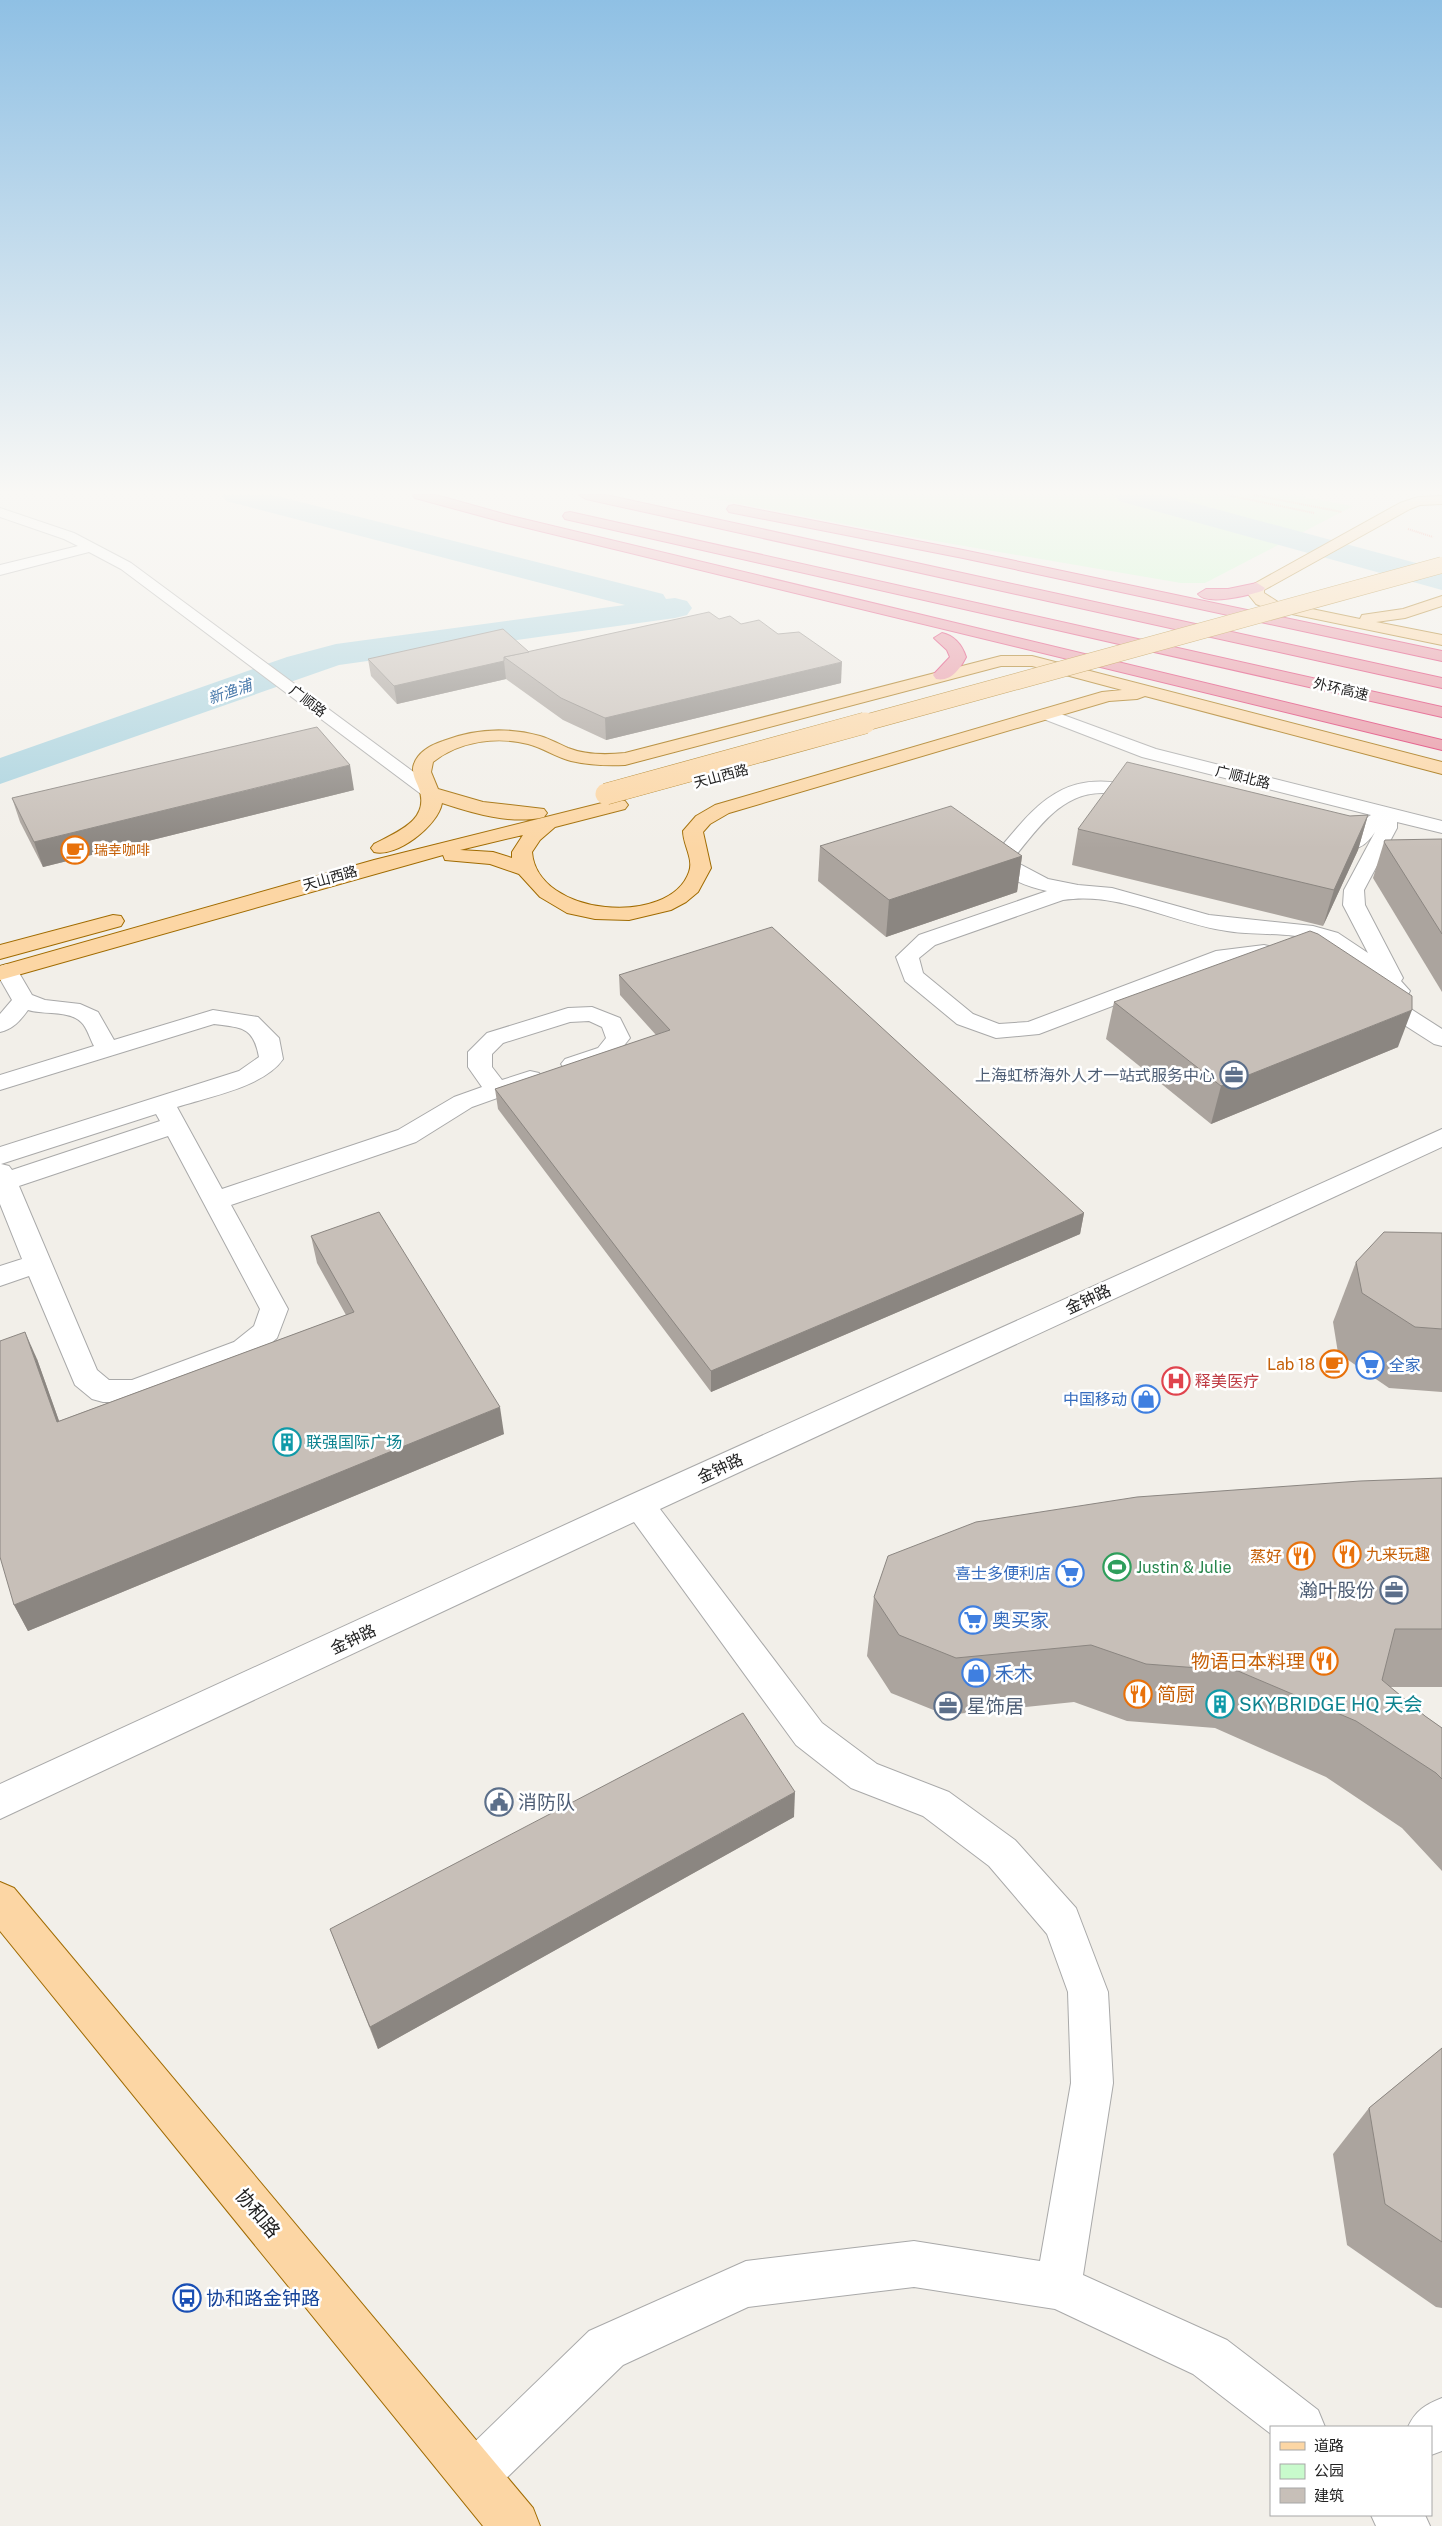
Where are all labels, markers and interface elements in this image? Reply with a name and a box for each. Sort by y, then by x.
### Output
street label: 外环高速 [1312,675,1370,703]
water label: 新渔浦 [206,676,256,707]
street label: 广顺路 [286,682,330,720]
street label: 天山西路 [692,761,750,791]
street label: 广顺北路 [1214,762,1272,792]
cafe icon: 瑞幸咖啡 [60,835,90,865]
place label: 瑞幸咖啡 [94,842,150,858]
street label: 天山西路 [301,863,359,893]
office icon: 上海虹桥海外人才一站式服务中心 [1219,1060,1249,1090]
place label: 上海虹桥海外人才一站式服务中心 [975,1066,1215,1085]
street label: 金钟路 [1062,1281,1114,1318]
cafe icon: Lab 18 [1319,1349,1349,1379]
supermarket icon: 全家 [1355,1350,1385,1380]
place label: Lab 18 [1267,1355,1315,1374]
place label: 全家 [1389,1356,1421,1375]
hospital icon: 释美医疗 [1161,1366,1191,1396]
place label: 释美医疗 [1195,1372,1259,1391]
shop icon: 中国移动 [1131,1384,1161,1414]
place label: 中国移动 [1063,1390,1127,1409]
building icon: 联强国际广场 [272,1427,302,1457]
place label: 联强国际广场 [306,1433,402,1452]
street label: 金钟路 [694,1450,746,1487]
restaurant icon: 九来玩趣 [1332,1539,1362,1569]
restaurant icon: 蒸好 [1286,1541,1316,1571]
place label: 九来玩趣 [1366,1545,1430,1564]
place label: 蒸好 [1250,1547,1282,1566]
sports icon: Justin & Julie [1102,1552,1132,1582]
supermarket icon: 喜士多便利店 [1055,1558,1085,1588]
place label: Justin & Julie [1136,1558,1231,1577]
place label: 喜士多便利店 [955,1564,1051,1583]
office icon: 瀚叶股份 [1379,1575,1409,1605]
place label: 瀚叶股份 [1299,1579,1375,1601]
supermarket icon: 奥买家 [958,1605,988,1635]
place label: 奥买家 [992,1609,1049,1631]
street label: 金钟路 [327,1621,379,1658]
restaurant icon: 物语日本料理 [1309,1646,1339,1676]
place label: 物语日本料理 [1191,1650,1305,1672]
shop icon: 禾木 [961,1658,991,1688]
place label: 禾木 [995,1662,1033,1684]
restaurant icon: 简厨 [1123,1679,1153,1709]
place label: 简厨 [1157,1683,1195,1705]
building icon: SKYBRIDGE HQ 天会 [1205,1689,1235,1719]
office icon: 星饰居 [933,1691,963,1721]
place label: SKYBRIDGE HQ 天会 [1239,1693,1422,1715]
place label: 星饰居 [967,1695,1024,1717]
public building icon: 消防队 [484,1787,514,1817]
place label: 消防队 [518,1791,575,1813]
street label: 协和路 [231,2184,285,2242]
bus stop icon: 协和路金钟路 [172,2283,202,2313]
place label: 协和路金钟路 [206,2287,320,2309]
legend [1270,2426,1432,2516]
text: 道路 [1314,2437,1344,2454]
text: 公园 [1314,2462,1344,2479]
text: 建筑 [1314,2487,1344,2504]

